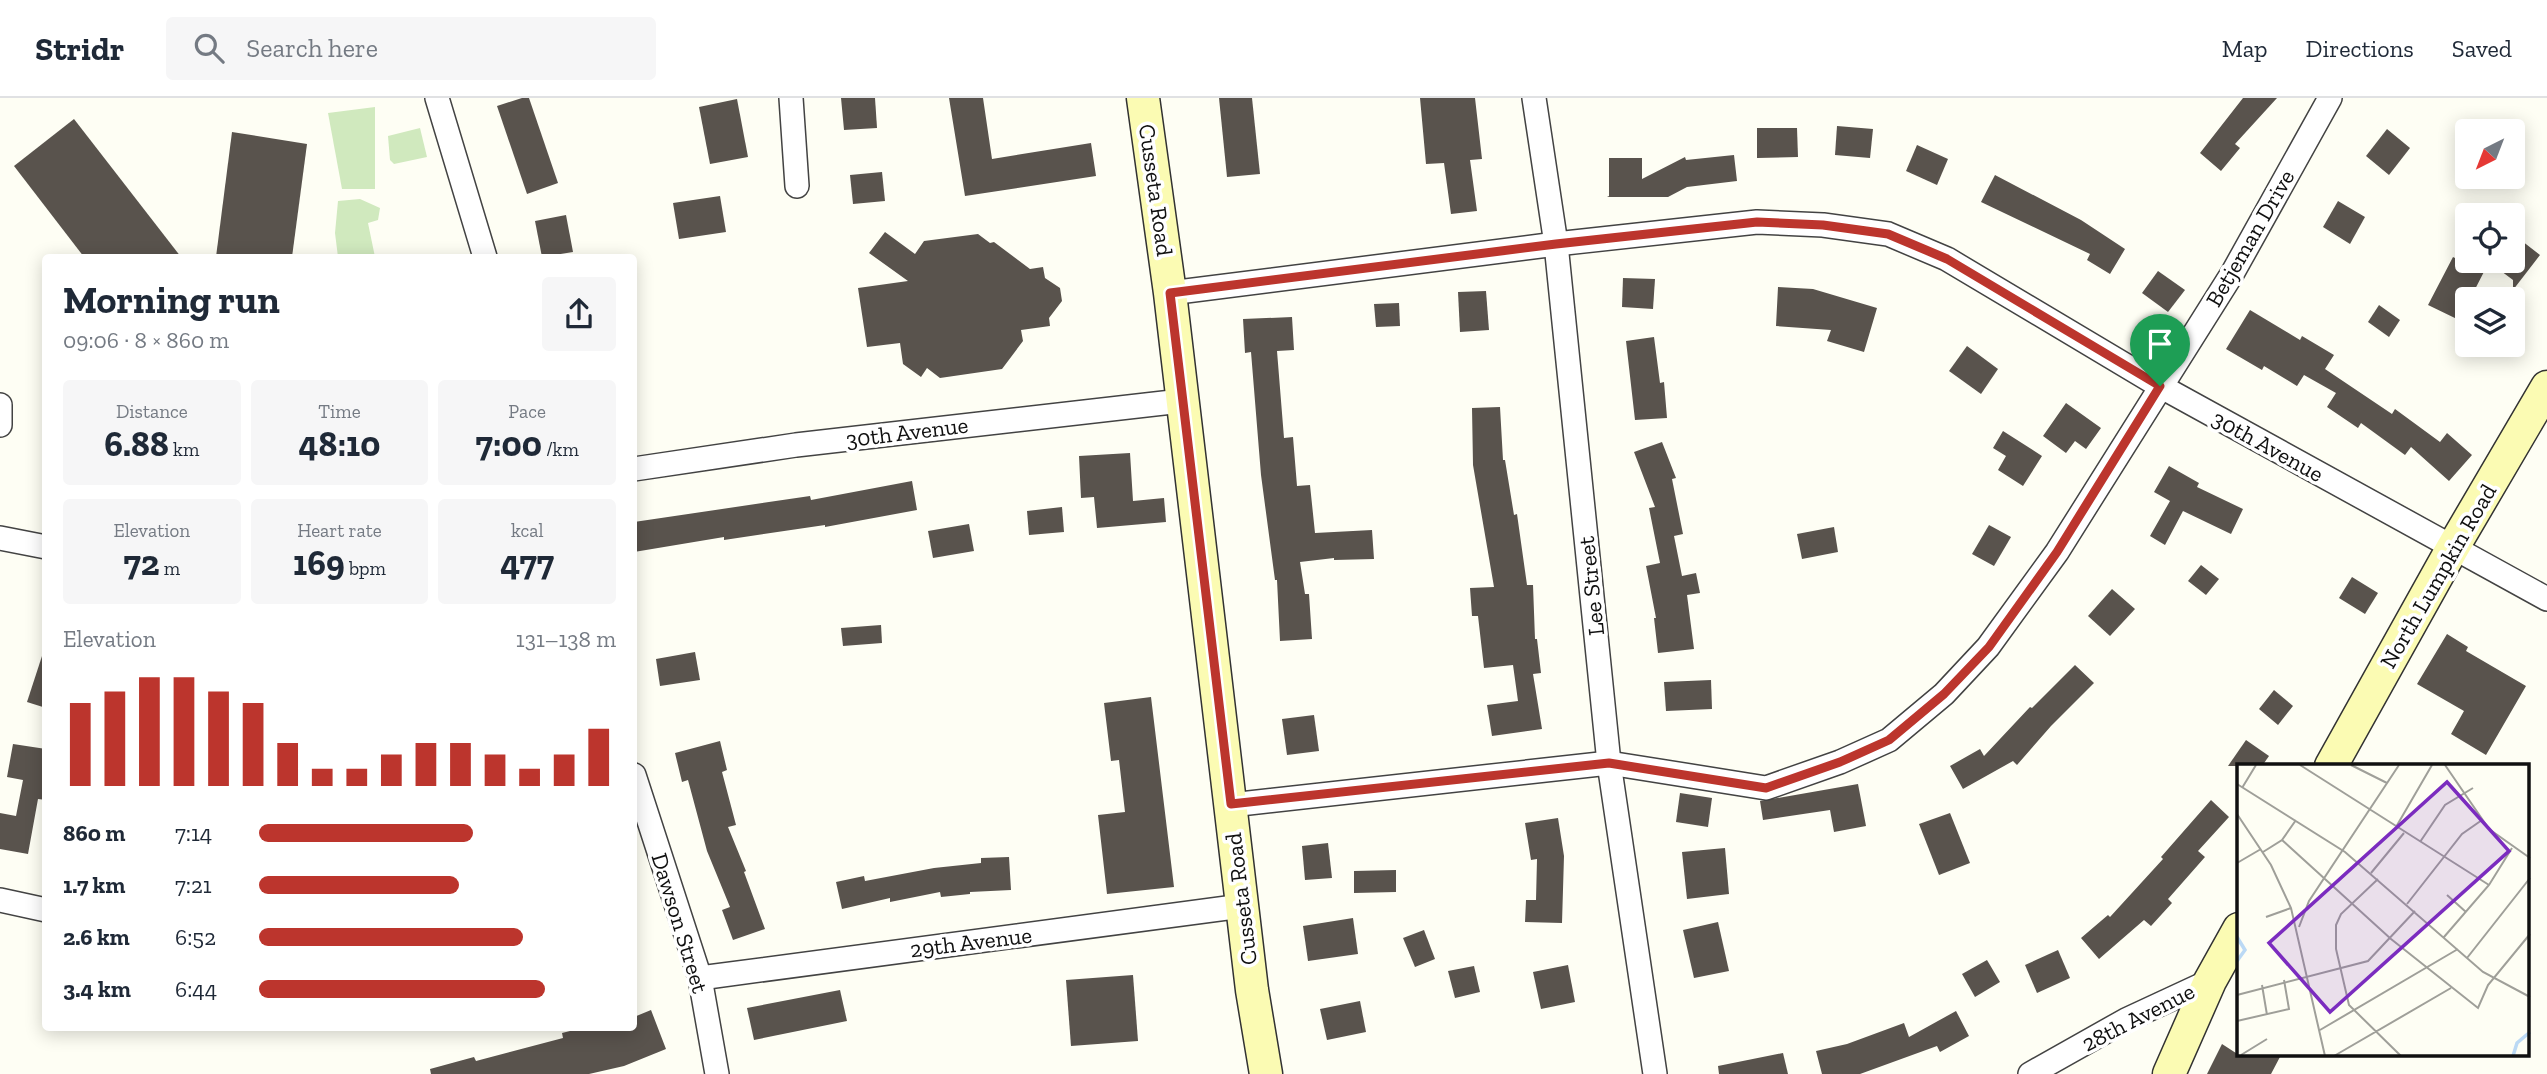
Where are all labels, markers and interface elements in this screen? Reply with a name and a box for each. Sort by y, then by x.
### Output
search box [166,17,656,80]
text: Stridr [35,29,124,68]
icon: search [190,29,228,67]
text: Search here [246,32,378,64]
text: Map [2222,34,2268,63]
text: Directions [2306,34,2414,63]
text: Saved [2452,34,2512,63]
north arrow [2455,119,2525,189]
map controls [2455,119,2525,357]
street label: Cusseta Road [1133,122,1179,258]
street label: Betjeman Drive [2200,165,2300,311]
button: locate [2455,203,2525,273]
text: Morning run [63,277,280,323]
button: share [542,277,616,351]
button: layers [2455,287,2525,357]
pin [2130,314,2190,386]
icon: arrive [2141,325,2179,363]
text: 09:06 · 8 × 860 m [63,326,229,354]
text: Distance [116,400,188,423]
text: Time [318,400,361,423]
text: Pace [508,400,546,423]
street label: 30th Avenue [2207,404,2329,488]
street label: 30th Avenue [844,411,970,453]
text: 6.88 [104,423,169,465]
text: 48:10 [299,423,380,465]
text: 7:00 [475,423,542,465]
text: km [169,438,199,461]
text: /km [542,438,579,461]
street label: North Lumpkin Road [2374,478,2502,673]
text: Elevation [113,519,190,542]
text: Heart rate [297,519,382,542]
text: kcal [511,519,543,542]
street label: Lee Street [1572,534,1610,637]
text: 72 [123,542,160,584]
text: 169 [293,542,345,584]
text: 477 [500,542,554,584]
text: m [160,557,180,580]
text: bpm [345,557,386,580]
text: Elevation [63,625,156,653]
text: 131–138 m [516,625,616,653]
inset map [2237,764,2530,1056]
text: 860 m [63,819,125,847]
text: 7:14 [175,819,212,847]
street label: Cusseta Road [1219,831,1263,967]
street label: Dawson Street [645,850,715,997]
text: 1.7 km [63,871,125,899]
text: 7:21 [175,871,212,899]
street label: 29th Avenue [908,921,1034,963]
text: 2.6 km [63,923,130,951]
text: 6:52 [175,923,216,951]
text: 3.4 km [63,975,131,1003]
text: 6:44 [175,975,217,1003]
street label: 28th Avenue [2077,977,2199,1057]

